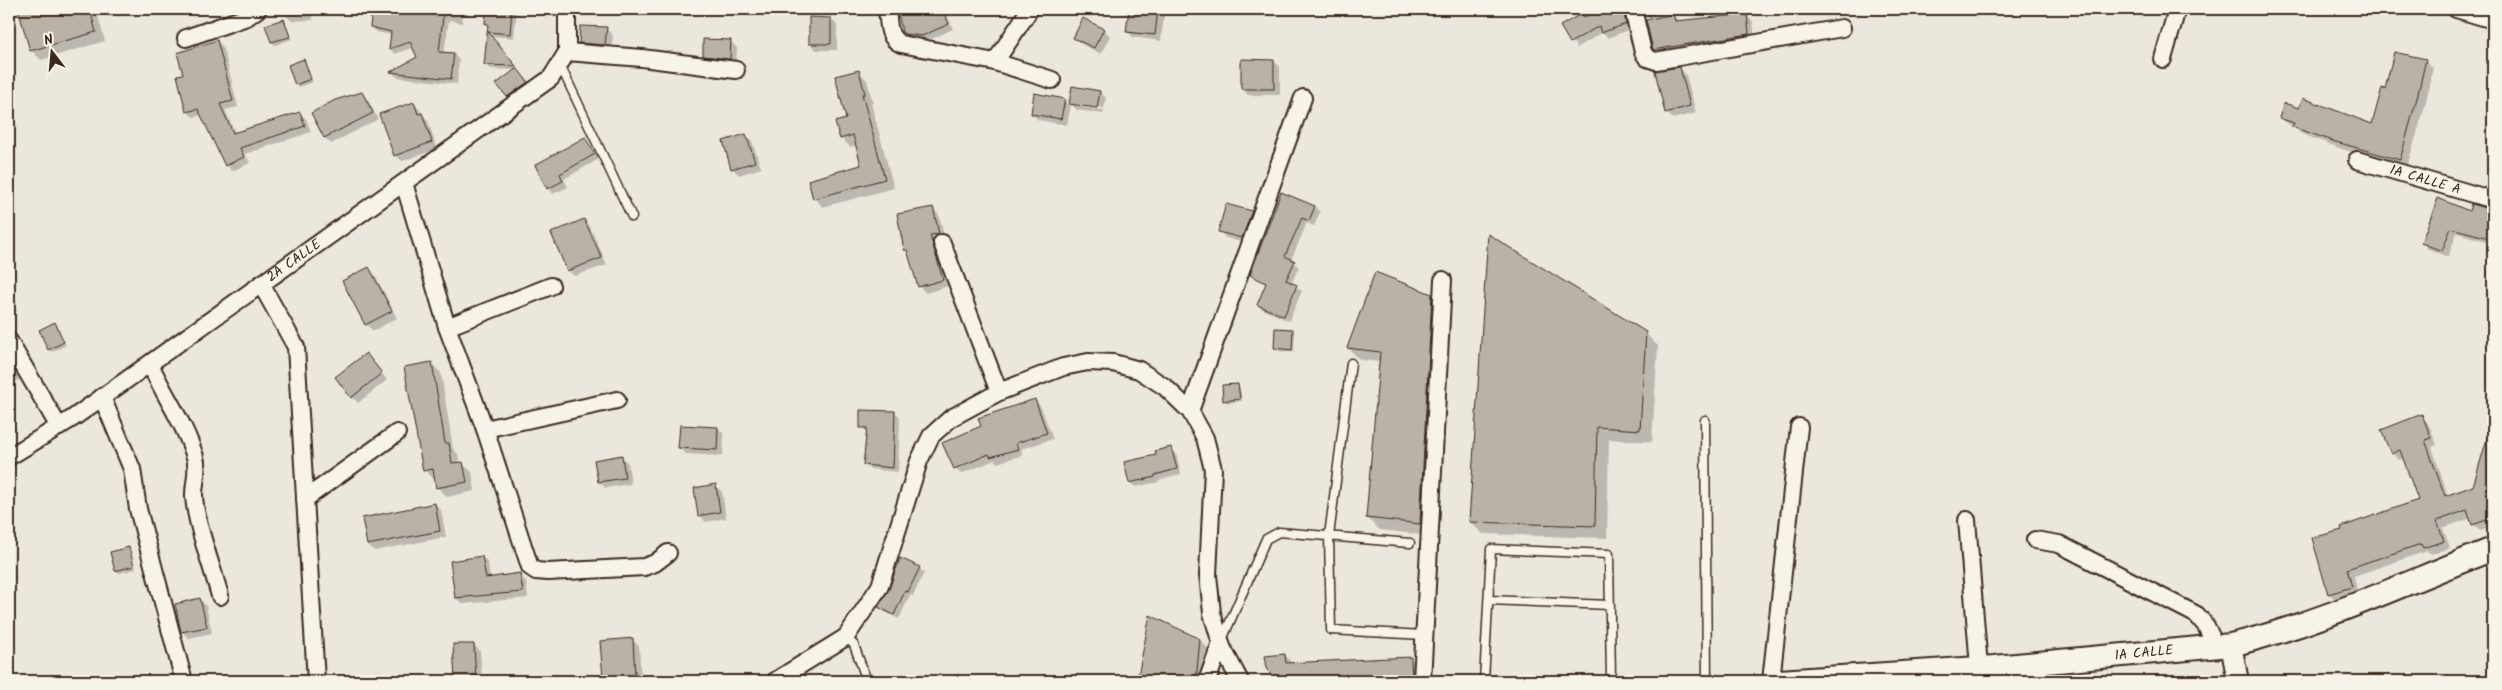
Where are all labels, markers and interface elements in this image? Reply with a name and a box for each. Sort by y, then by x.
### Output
north arrow [28,28,78,78]
text: N [41,29,56,52]
street label: 1A CALLE A [2387,159,2463,201]
street label: 2A CALLE [262,233,326,288]
street label: 1A CALLE [2114,639,2175,667]

